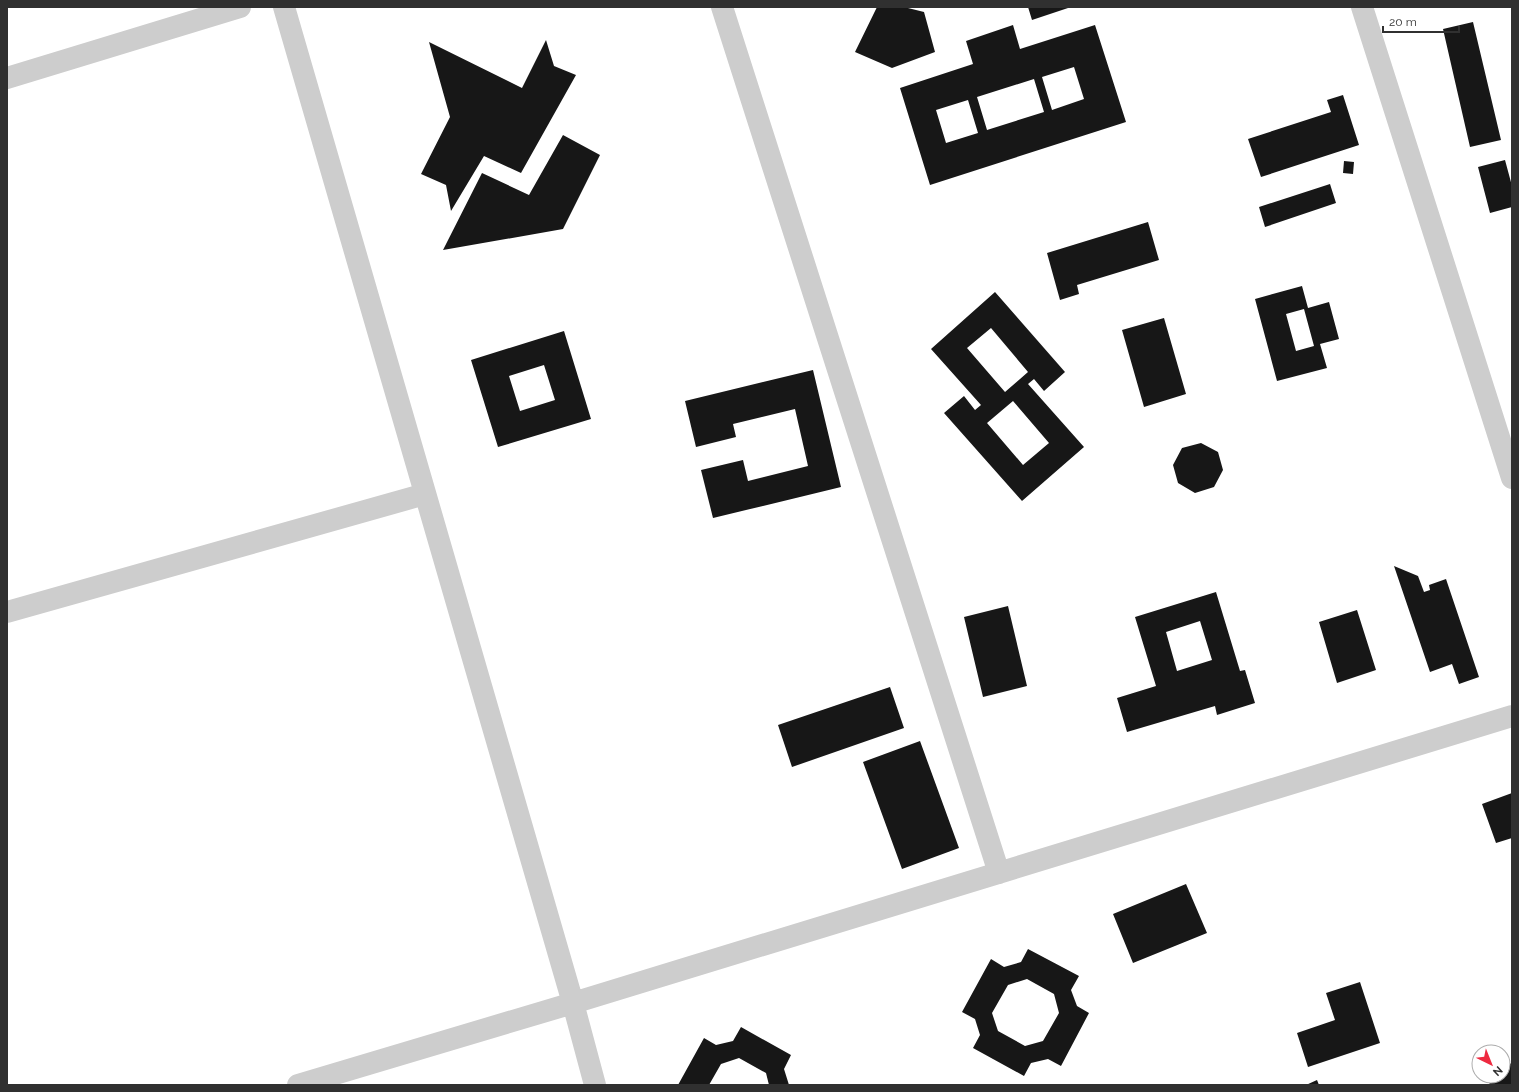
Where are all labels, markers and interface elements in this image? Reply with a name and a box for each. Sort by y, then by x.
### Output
scale bar [1383,8,1459,34]
text: 20 m [1389,15,1417,29]
north arrow [1471,1044,1511,1084]
text: N [1490,1063,1505,1079]

